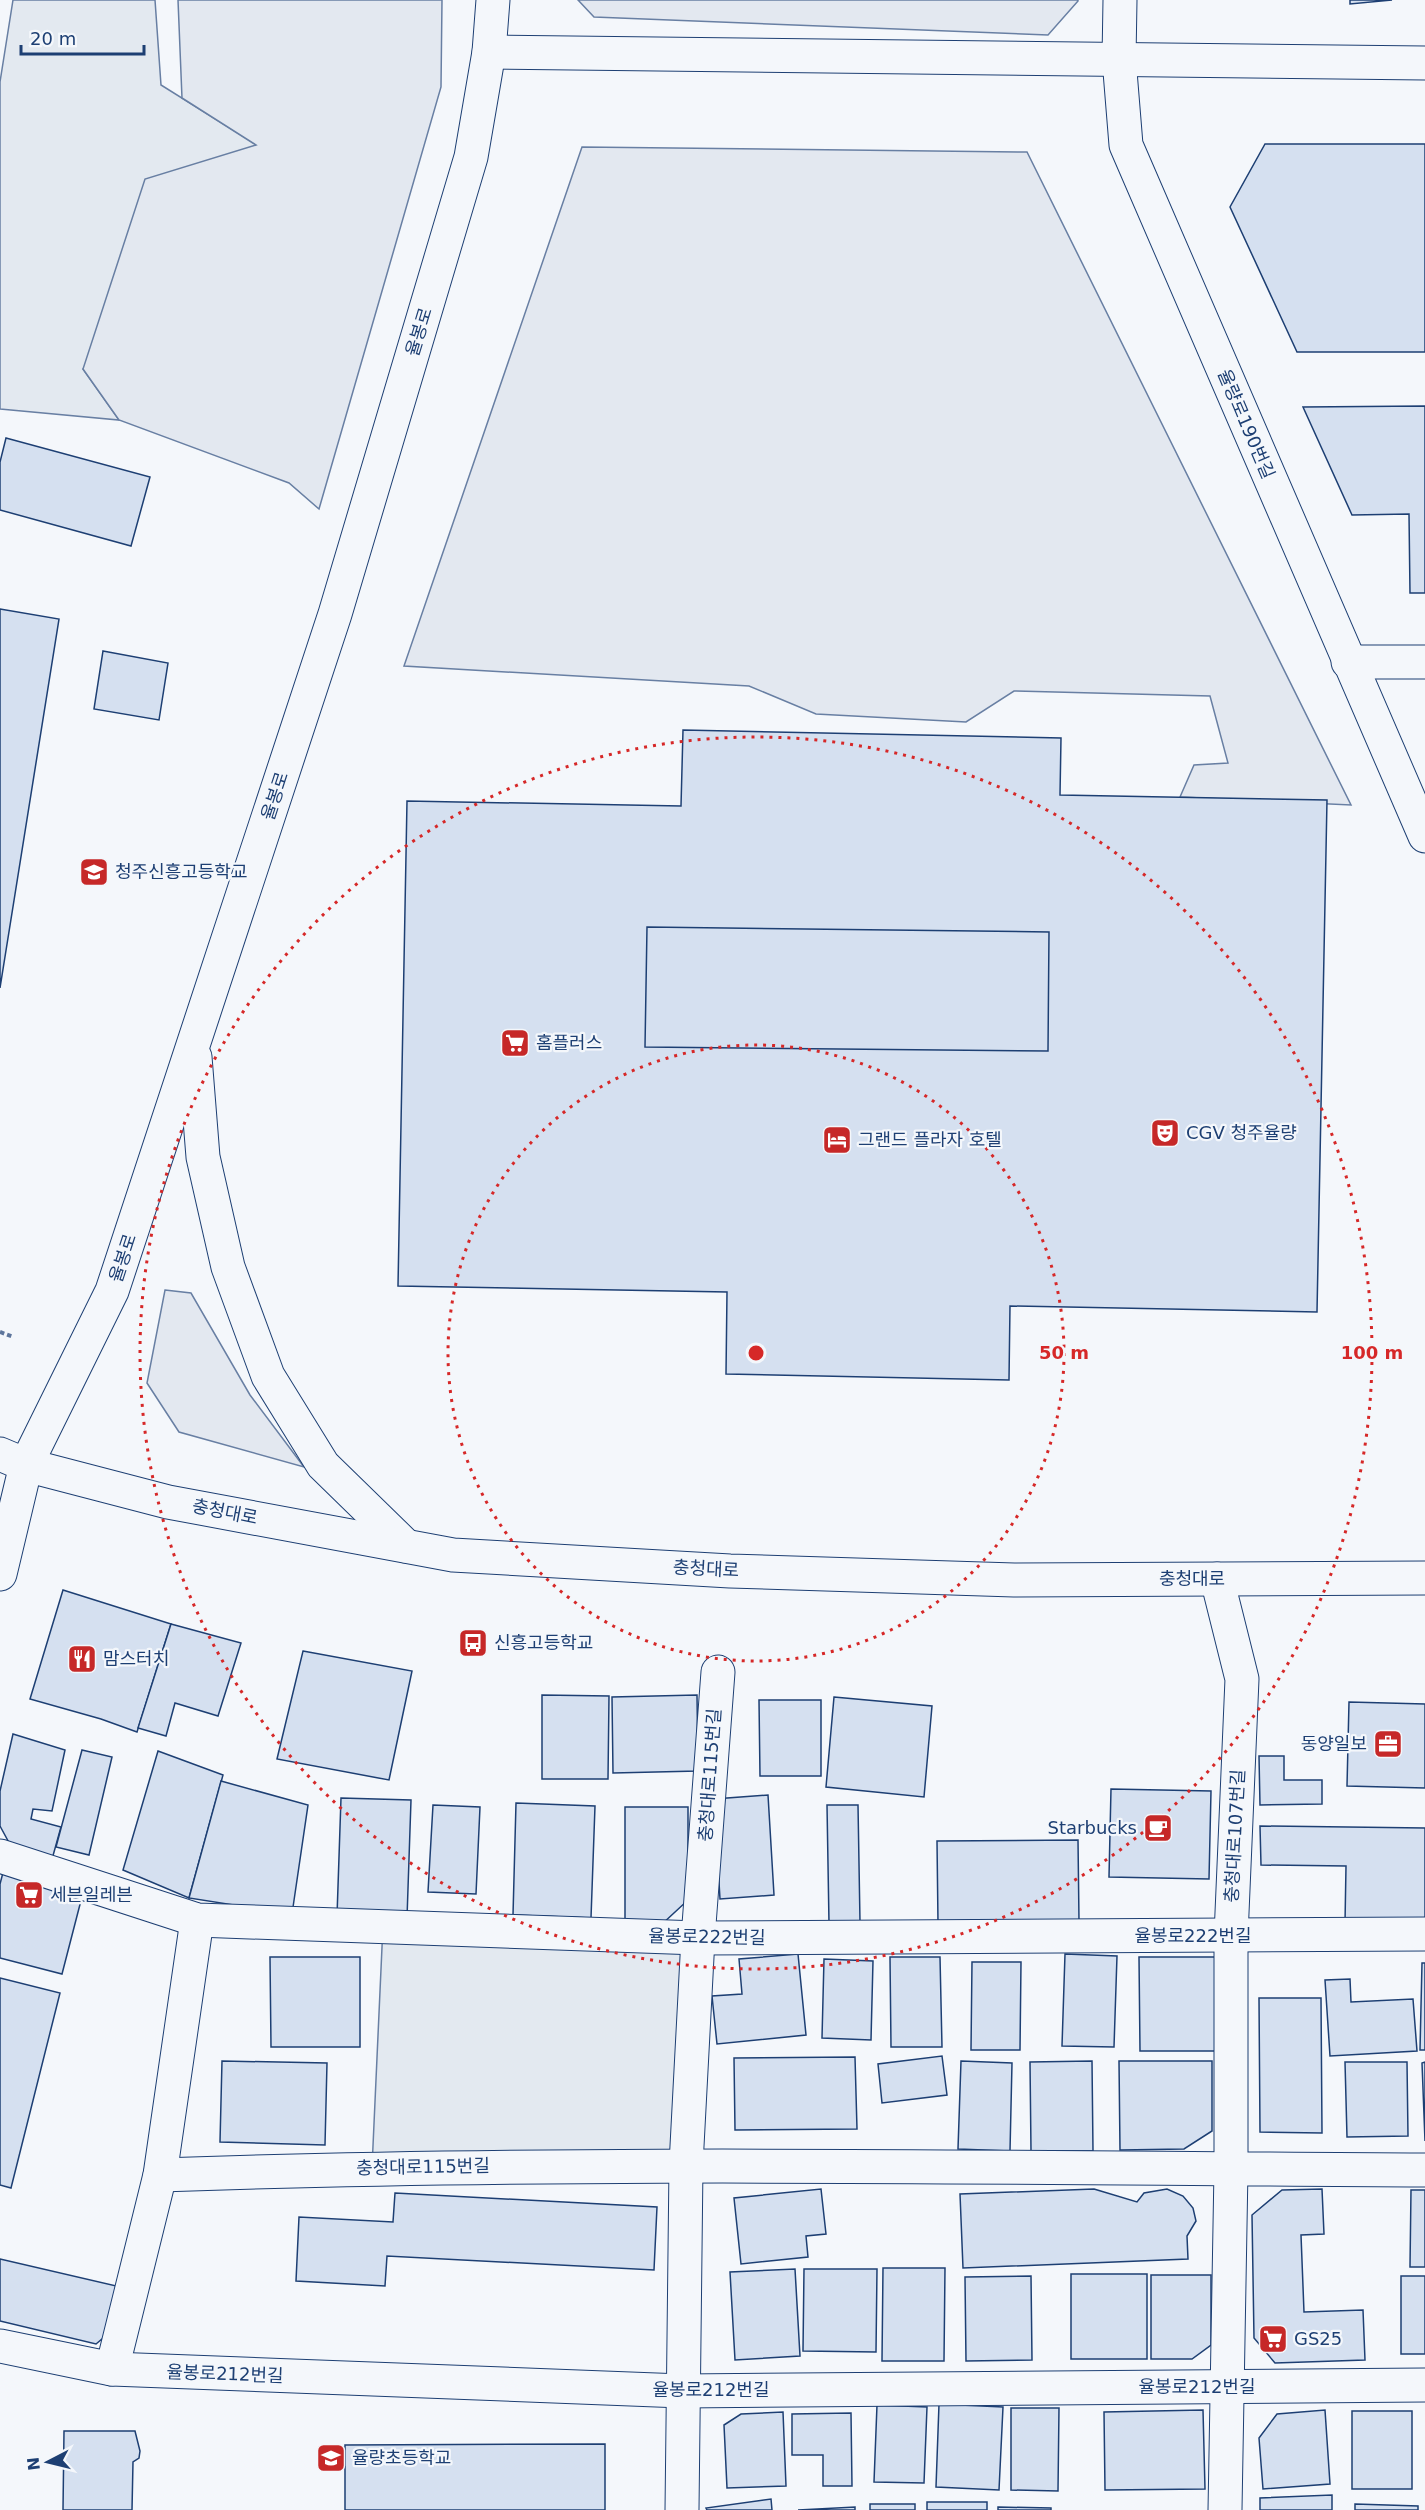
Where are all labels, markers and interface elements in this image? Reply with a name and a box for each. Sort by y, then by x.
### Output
scale bar [21,18,144,56]
text: 20 m [30,28,76,49]
street label: 율봉로 [401,305,436,359]
street label: 율량로190번길 [1214,366,1279,482]
street label: 율봉로 [257,769,292,823]
school or university icon: 청주신흥고등학교 [78,856,110,888]
place label: 청주신흥고등학교 [115,861,247,882]
supermarket icon: 홈플러스 [499,1027,531,1059]
place label: 홈플러스 [536,1032,602,1053]
theatre icon: CGV 청주율량 [1149,1117,1181,1149]
place label: CGV 청주율량 [1186,1122,1297,1143]
hotel icon: 그랜드 플라자 호텔 [821,1124,853,1156]
place label: 그랜드 플라자 호텔 [858,1129,1002,1150]
street label: 율봉로 [105,1231,140,1285]
text: 50 m [1039,1342,1089,1363]
text: 100 m [1341,1342,1403,1363]
centre of rings [746,1343,766,1363]
street label: 충청대로 [191,1495,260,1528]
street label: 충청대로 [672,1556,740,1581]
street label: 충청대로 [1159,1568,1225,1589]
bus stop icon: 신흥고등학교 [457,1627,489,1659]
place label: 신흥고등학교 [494,1632,593,1653]
restaurant icon: 맘스터치 [66,1643,98,1675]
place label: 맘스터치 [103,1648,169,1669]
street label: 충청대로115번길 [694,1708,725,1842]
office icon: 동양일보 [1372,1728,1404,1760]
place label: 동양일보 [1301,1733,1367,1754]
street label: 충청대로107번길 [1221,1769,1248,1903]
cafe icon: Starbucks [1142,1812,1174,1844]
place label: Starbucks [1048,1817,1137,1838]
supermarket icon: 세븐일레븐 [13,1879,45,1911]
place label: 세븐일레븐 [50,1884,133,1905]
street label: 율봉로222번길 [648,1925,766,1948]
street label: 율봉로222번길 [1134,1925,1252,1946]
street label: 충청대로115번길 [356,2155,490,2178]
supermarket icon: GS25 [1257,2323,1289,2355]
place label: GS25 [1294,2328,1342,2349]
street label: 율봉로212번길 [166,2361,284,2386]
street label: 율봉로212번길 [1138,2376,1256,2397]
street label: 율봉로212번길 [652,2379,770,2400]
north arrow [18,2432,78,2492]
school or university icon: 율량초등학교 [315,2442,347,2474]
place label: 율량초등학교 [352,2447,451,2468]
text: N [23,2456,44,2472]

